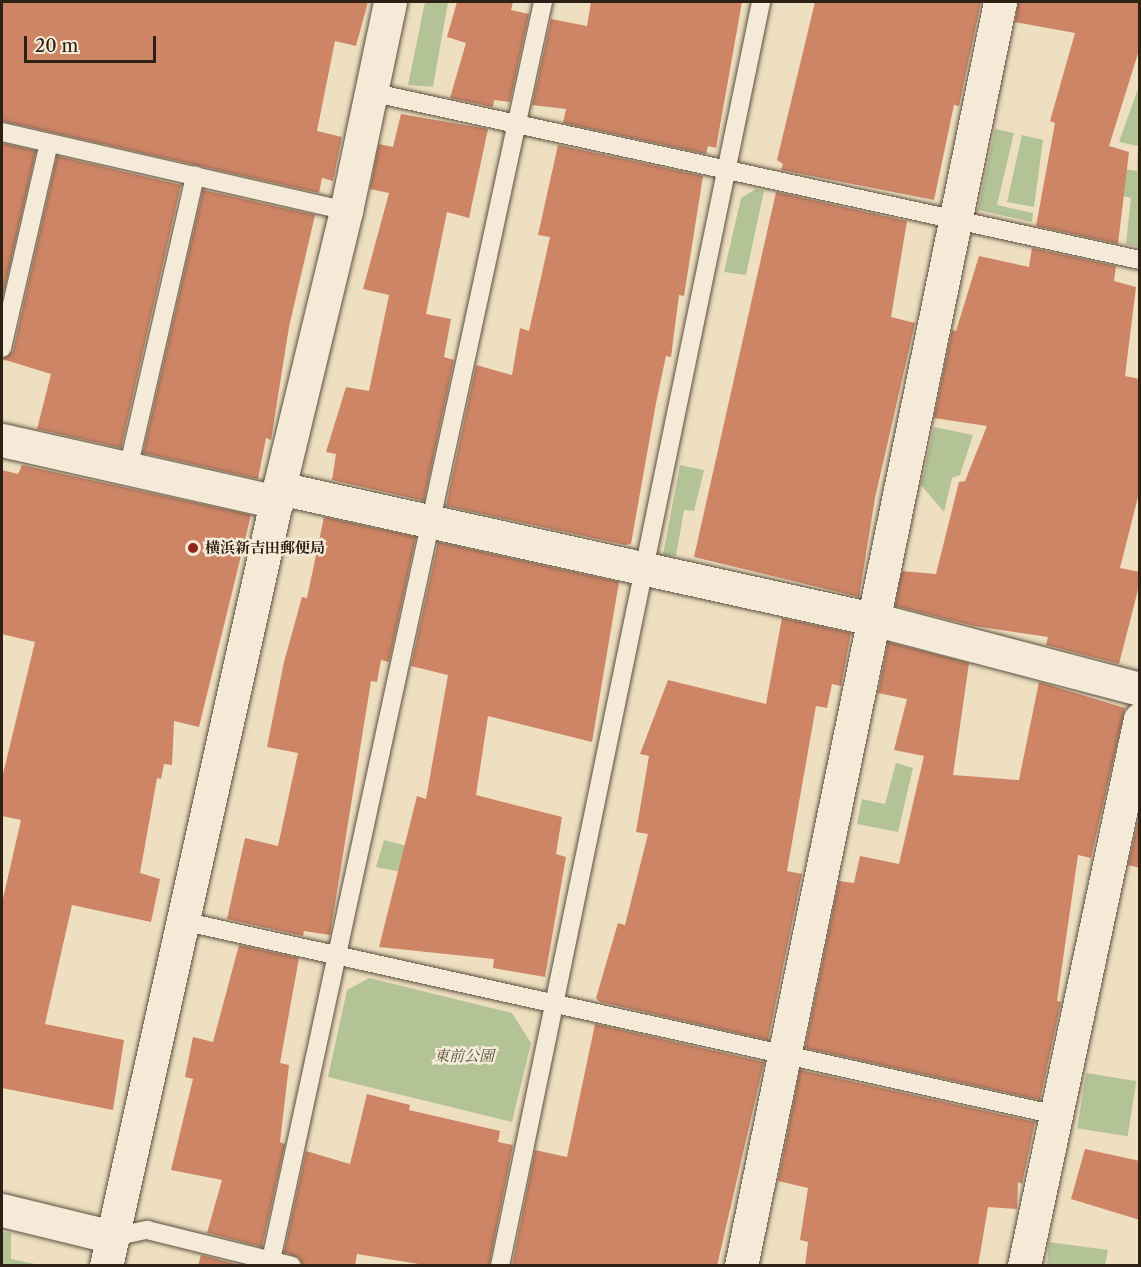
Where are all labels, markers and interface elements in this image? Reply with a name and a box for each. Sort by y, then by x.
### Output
scale bar [27,24,159,62]
text: 20 m [35,35,78,57]
place label: 横浜新吉田郵便局 [205,539,325,557]
marker: 横浜新吉田郵便局 [186,541,200,555]
park label: 東前公園 [434,1047,494,1065]

